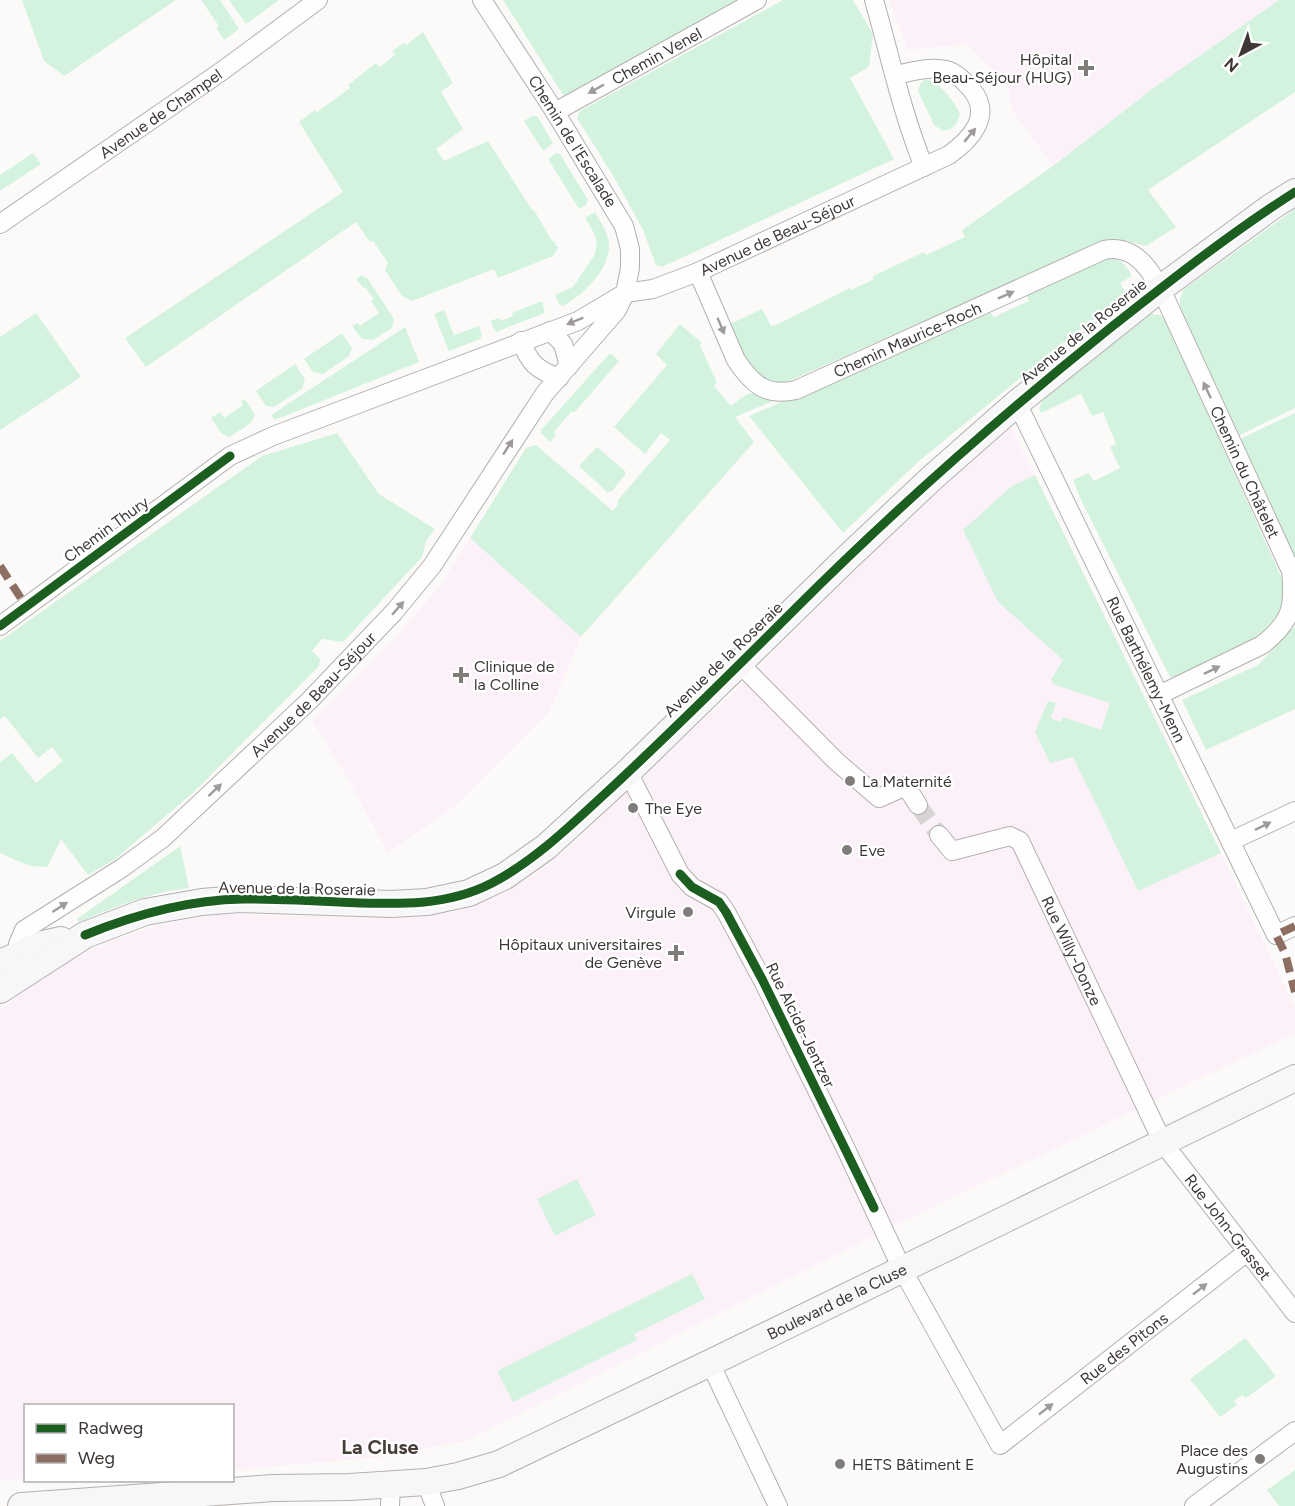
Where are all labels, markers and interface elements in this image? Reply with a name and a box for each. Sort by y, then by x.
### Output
street label: Chemin Venel [608,24,705,89]
north arrow [1211,24,1271,84]
place label: Hôpital Beau-Séjour (HUG) [933,50,1072,87]
text: N [1221,54,1242,76]
marker: Hôpital Beau-Séjour (HUG) [1077,59,1095,77]
street label: Avenue de Champel [96,65,226,163]
street label: Chemin de l'Escalade [524,72,621,211]
one-way arrow [587,84,604,94]
one-way arrow [964,127,977,143]
street label: Avenue de Beau-Séjour [697,191,859,280]
street label: Avenue de la Roseraie [1016,274,1151,388]
one-way arrow [997,290,1014,299]
street label: Chemin Maurice-Roch [831,298,984,382]
one-way arrow [566,317,584,326]
one-way arrow [716,317,726,335]
one-way arrow [1203,381,1212,398]
street label: Chemin du Châtelet [1206,403,1283,541]
one-way arrow [503,439,514,455]
street label: Chemin Thury [60,492,153,566]
street label: Rue Barthélemy-Menn [1103,593,1190,745]
street label: Avenue de la Roseraie [660,598,787,721]
one-way arrow [391,601,404,616]
street label: Avenue de Beau-Séjour [247,628,380,761]
place label: Clinique de la Colline [474,657,555,694]
one-way arrow [1203,665,1221,675]
marker: Clinique de la Colline [452,666,470,684]
place label: La Maternité [862,772,952,791]
marker: La Maternité [843,774,857,788]
one-way arrow [208,783,223,797]
place label: The Eye [645,799,702,818]
marker: The Eye [626,801,640,815]
one-way arrow [1254,821,1271,830]
place label: Eve [859,841,886,860]
marker: Eve [840,843,854,857]
street label: Avenue de la Roseraie [218,878,376,899]
street label: Rue Willy-Donze [1037,893,1106,1009]
one-way arrow [52,901,68,912]
place label: Virgule [625,903,676,922]
marker: Virgule [681,905,695,919]
place label: Hôpitaux universitaires de Genève [498,935,662,972]
marker: Hôpitaux universitaires de Genève [667,944,685,962]
street label: Rue Alcide-Jentzer [762,959,839,1092]
street label: Rue John-Grasset [1181,1170,1275,1284]
street label: Boulevard de la Cluse [764,1260,910,1344]
one-way arrow [1191,1283,1207,1295]
street label: Rue des Pitons [1077,1309,1172,1389]
one-way arrow [1038,1402,1054,1415]
legend [24,1404,234,1482]
text: Radweg [78,1417,143,1439]
district label: La Cluse [341,1435,419,1459]
place label: Place des Augustins [1176,1441,1248,1478]
text: Weg [78,1447,115,1469]
marker: Place des Augustins [1253,1452,1267,1466]
place label: HETS Bâtiment E [852,1455,975,1474]
marker: HETS Bâtiment E [833,1457,847,1471]

